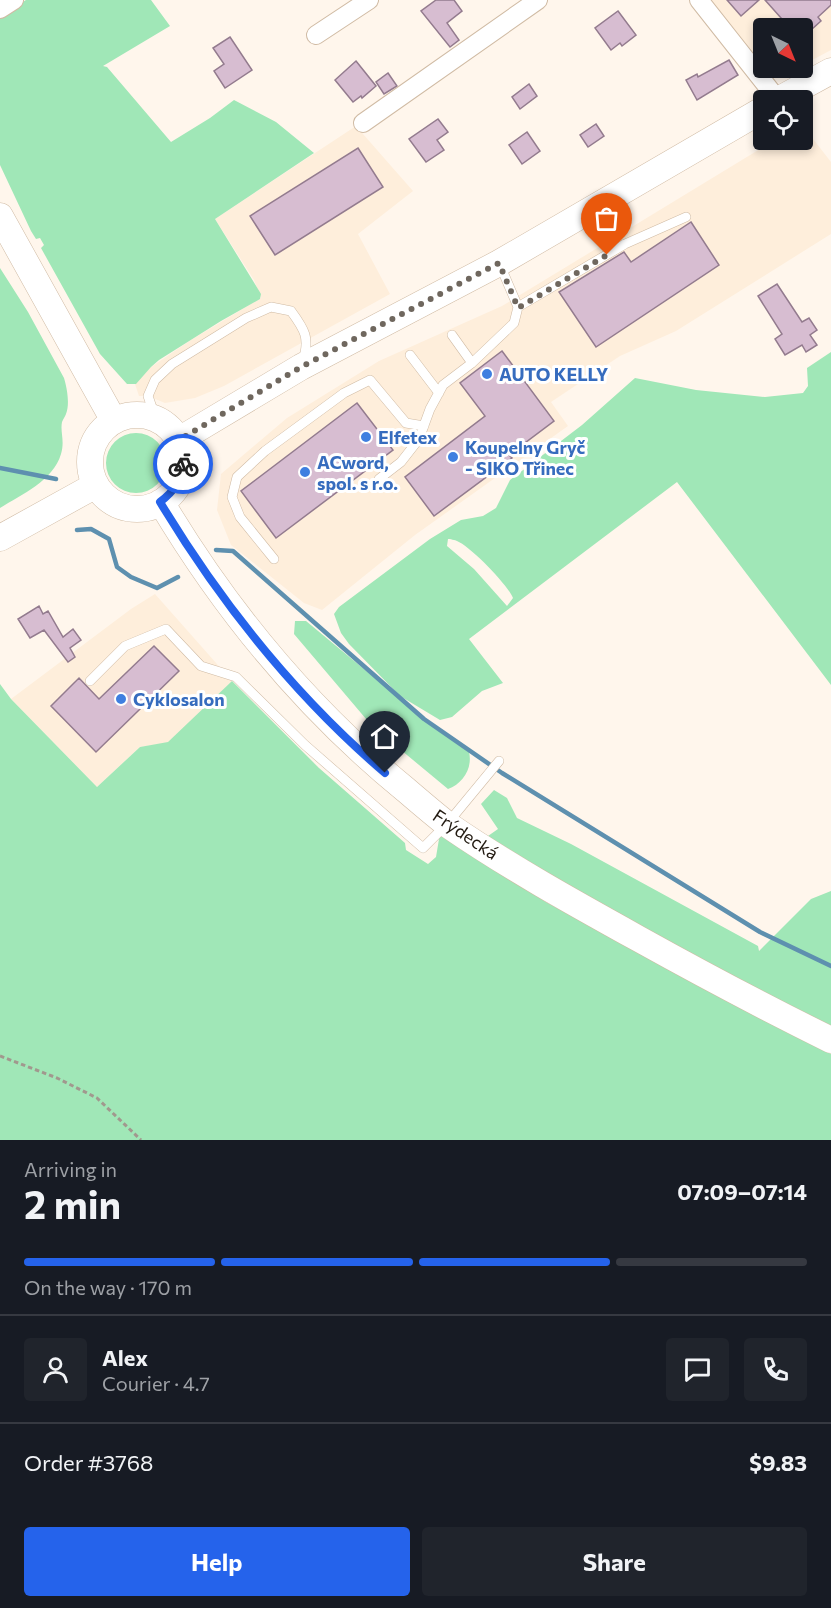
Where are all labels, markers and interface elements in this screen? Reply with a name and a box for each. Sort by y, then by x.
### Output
north arrow [753,18,813,78]
map controls [753,18,813,150]
button: locate [753,90,813,150]
pin [581,193,632,255]
icon: bag [590,202,623,235]
place label: AUTO KELLY [499,363,608,385]
marker: AUTO KELLY [480,367,494,381]
place label: Elfetex [378,426,437,448]
marker: Elfetex [359,430,373,444]
courier [153,434,213,494]
place label: Koupelny Gryč - SIKO Třinec [465,436,585,479]
icon: bike [167,448,200,481]
marker: Koupelny Gryč - SIKO Třinec [446,450,460,464]
place label: ACword, spol. s r.o. [317,451,398,494]
marker: ACword, spol. s r.o. [298,465,312,479]
place label: Cyklosalon [133,688,225,710]
marker: Cyklosalon [114,692,128,706]
pin [359,711,410,773]
icon: home [368,720,401,753]
street label: Frýdecká [429,804,503,864]
text: Arriving in [24,1157,117,1181]
text: 07:09–07:14 [677,1178,807,1205]
text: 2 min [24,1179,121,1227]
text: On the way · 170 m [24,1275,192,1299]
button: person [24,1338,87,1401]
button: chat [666,1338,729,1401]
button: phone [744,1338,807,1401]
text: Alex [102,1344,148,1371]
text: Courier · 4.7 [102,1371,210,1395]
text: Order #3768 [24,1449,153,1476]
text: $9.83 [749,1449,807,1476]
button: Help [24,1527,410,1596]
button: Share [422,1527,807,1596]

